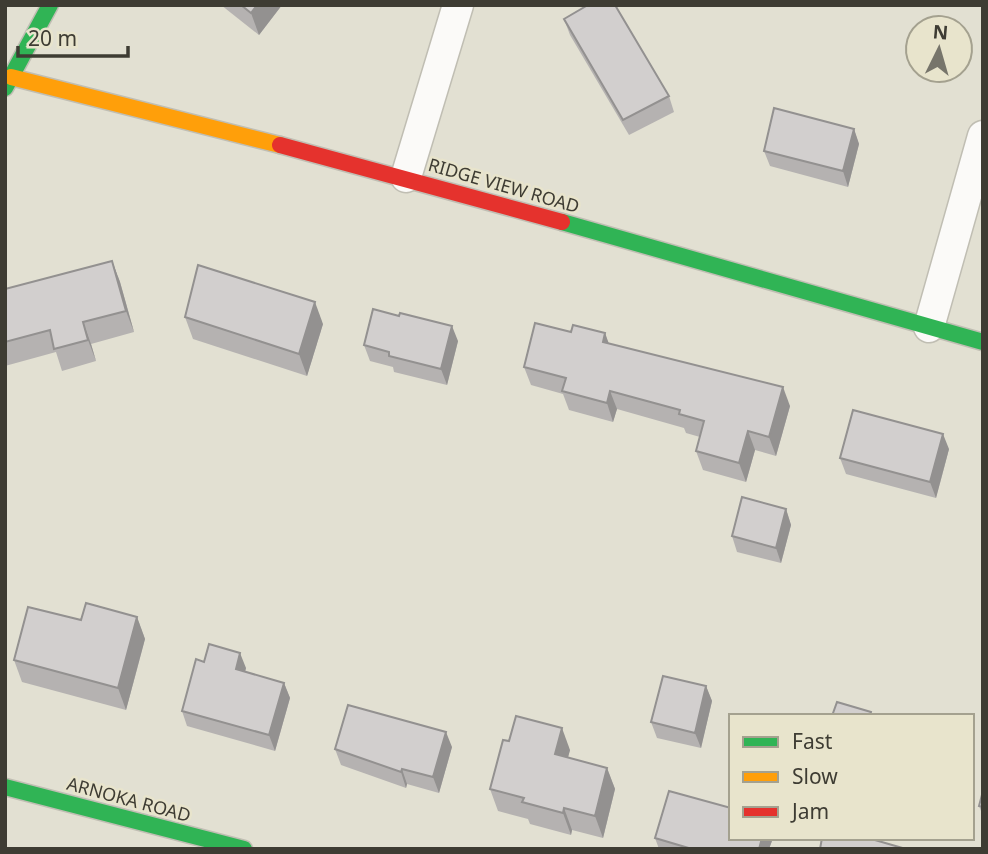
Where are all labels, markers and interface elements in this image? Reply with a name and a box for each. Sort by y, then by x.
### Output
scale bar [18,14,128,58]
north arrow [904,14,974,84]
text: N [932,18,949,46]
text: 20 m [28,24,77,52]
street label: RIDGE VIEW ROAD [426,152,582,218]
legend [729,714,974,840]
text: Fast [792,727,833,755]
text: Slow [792,762,838,790]
street label: ARNOKA ROAD [64,771,194,827]
text: Jam [790,797,829,825]

